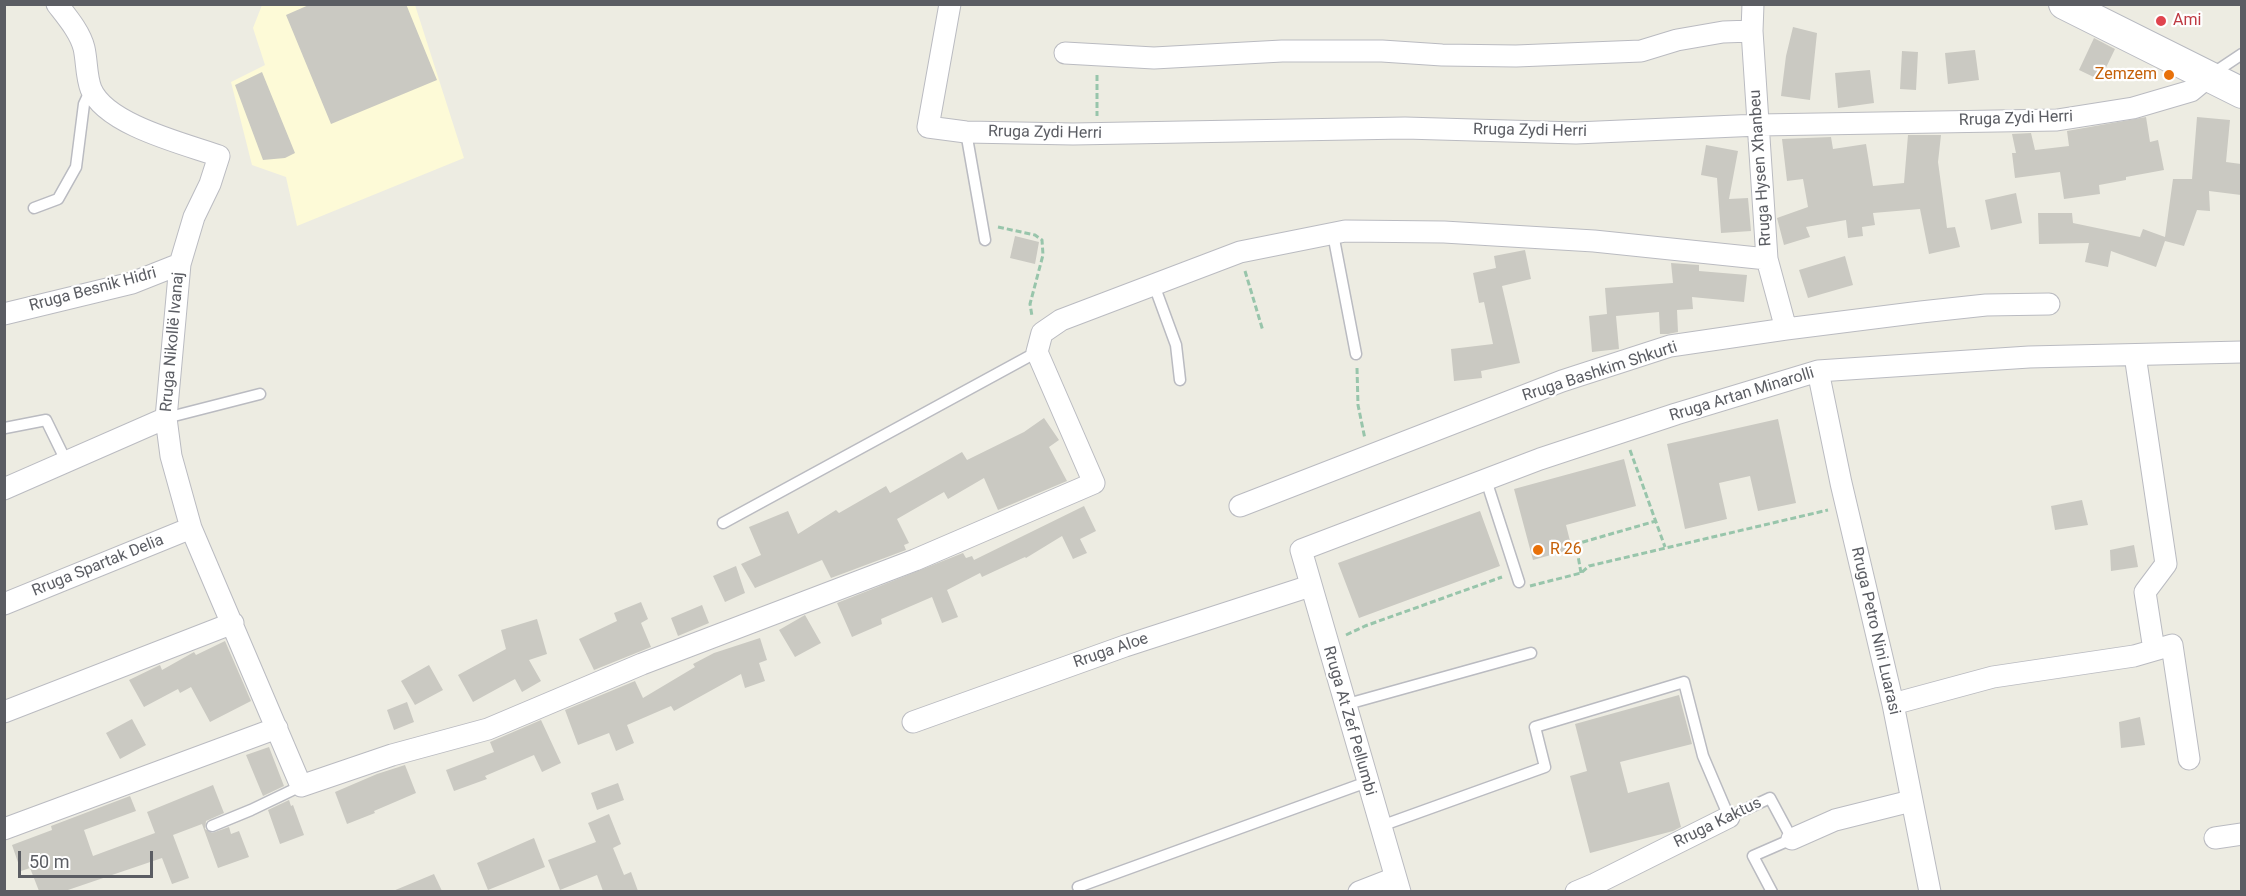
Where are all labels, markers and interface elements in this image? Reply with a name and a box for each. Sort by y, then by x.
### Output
place label: Ami [2173,11,2201,31]
marker: Ami [2154,14,2168,28]
place label: Zemzem [2095,65,2157,85]
marker: Zemzem [2162,68,2176,82]
street label: Rruga Hysen Xhanbeu [1746,89,1776,247]
street label: Rruga Zydi Herri [1959,107,2073,131]
street label: Rruga Zydi Herri [1473,120,1587,142]
street label: Rruga Zydi Herri [988,122,1102,144]
street label: Rruga Besnik Hidri [27,264,159,316]
street label: Rruga Nikollë Ivanaj [157,271,189,413]
street label: Rruga Bashkim Shkurti [1520,338,1680,406]
street label: Rruga Artan Minarolli [1667,364,1817,426]
street label: Rruga Spartak Delia [29,531,167,601]
place label: R 26 [1550,540,1582,560]
marker: R 26 [1531,543,1545,557]
street label: Rruga Petro Nini Luarasi [1846,545,1904,717]
street label: Rruga Aloe [1071,629,1151,673]
street label: Rruga At Zef Pellumbi [1318,644,1380,798]
street label: Rruga Kaktus [1671,794,1765,852]
scale bar [21,839,156,877]
text: 50 m [29,851,69,872]

